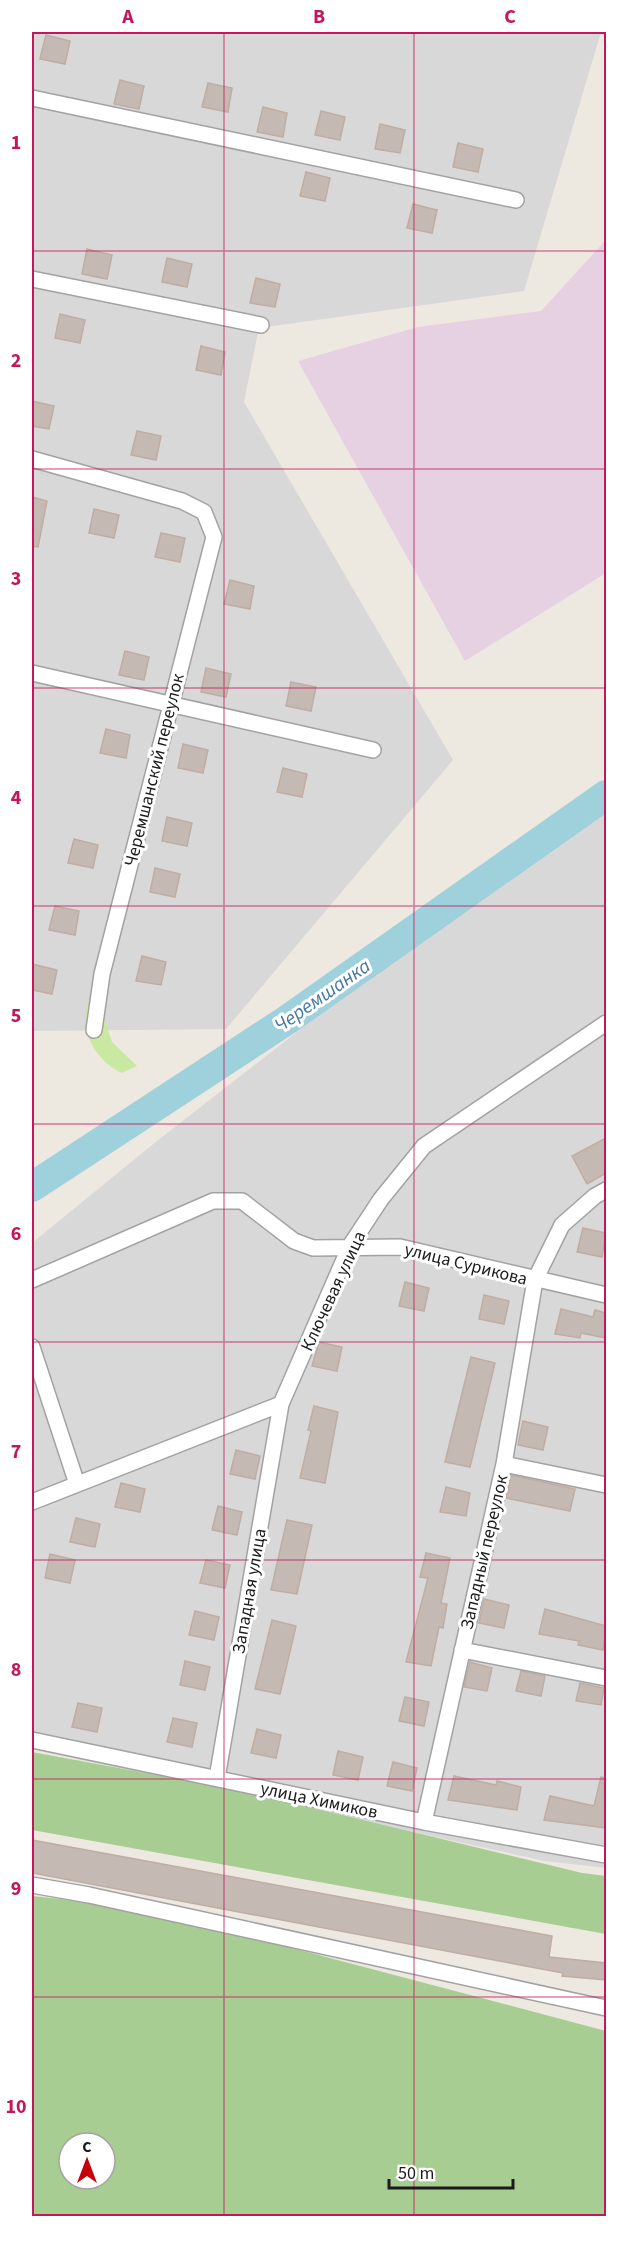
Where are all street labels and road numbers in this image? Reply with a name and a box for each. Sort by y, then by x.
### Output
street label: Черемшанский переулок [118,671,191,869]
street label: Ключевая улица [295,1227,372,1355]
street label: улица Сурикова [402,1237,530,1292]
street label: Западный переулок [455,1472,514,1632]
street label: Западная улица [226,1526,273,1656]
street label: улица Химиков [258,1776,380,1825]

